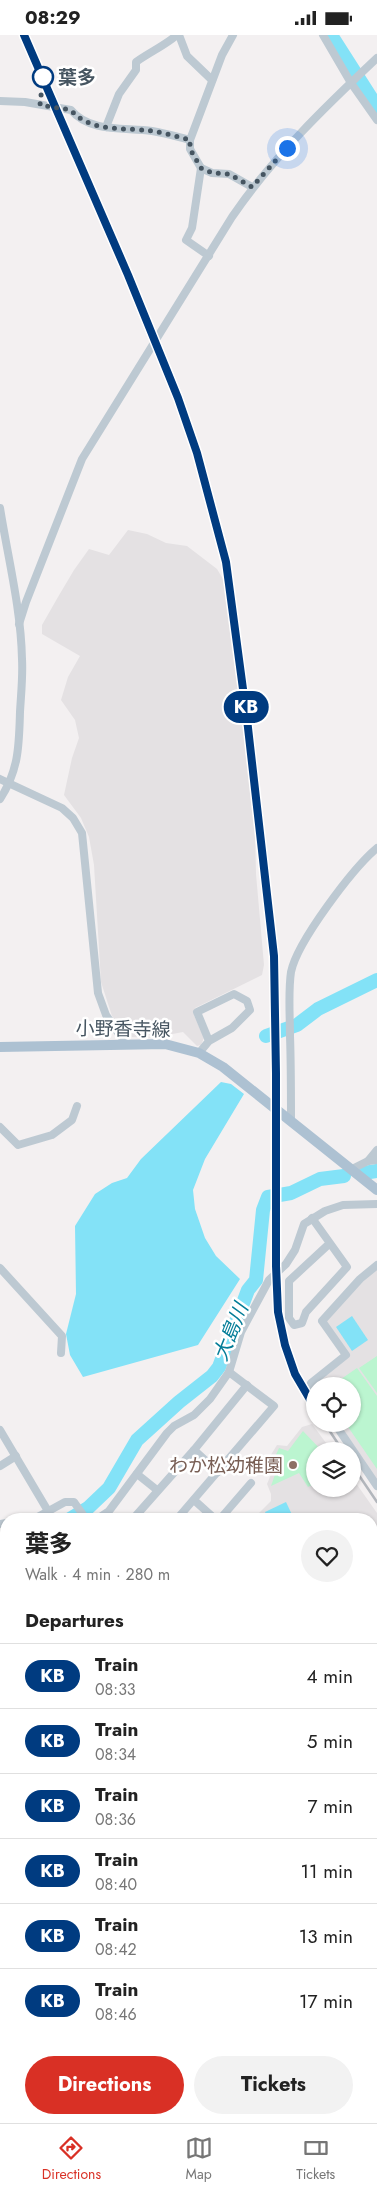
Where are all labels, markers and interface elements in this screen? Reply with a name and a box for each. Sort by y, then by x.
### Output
text: 08:29 [25,4,81,31]
place label: 葉多 [58,64,96,91]
marker: 葉多 [32,66,54,88]
your location [275,136,300,161]
line badge: KB [224,691,268,723]
text: KB [234,694,258,720]
street label: 小野香寺線 [75,1015,171,1043]
water label: 大島川 [206,1297,256,1365]
map controls [306,1377,361,1497]
button: locate [306,1377,361,1432]
button: layers [306,1442,361,1497]
place label: わか松幼稚園 [169,1452,283,1479]
marker: わか松幼稚園 [287,1459,299,1471]
text: 葉多 [25,1526,73,1561]
button: heart [301,1530,353,1582]
text: Walk · 4 min · 280 m [25,1563,170,1586]
text: Departures [25,1607,124,1634]
text: Train [95,1651,138,1678]
text: KB [40,1663,65,1689]
text: 4 min [306,1663,353,1690]
text: 08:33 [95,1678,136,1701]
text: Train [95,1716,138,1743]
text: KB [40,1728,65,1754]
text: 5 min [307,1728,353,1755]
text: 08:34 [95,1743,136,1766]
text: Train [95,1781,138,1808]
text: KB [40,1793,65,1819]
text: 7 min [308,1793,353,1820]
text: 08:36 [95,1808,136,1831]
text: Train [95,1846,138,1873]
text: KB [40,1858,65,1884]
text: 11 min [300,1858,353,1885]
text: 08:40 [95,1873,137,1896]
text: Train [95,1911,138,1938]
text: KB [40,1923,65,1949]
text: 13 min [299,1923,353,1950]
text: 08:42 [95,1938,137,1961]
text: Train [95,1976,138,2003]
text: KB [40,1988,65,2014]
text: 17 min [299,1988,353,2015]
text: 08:46 [95,2003,137,2026]
button: Directions [25,2056,184,2114]
button: Tickets [194,2056,353,2114]
tab: Directions [42,2134,101,2184]
tab: Map [185,2134,213,2184]
tab: Tickets [296,2134,335,2184]

